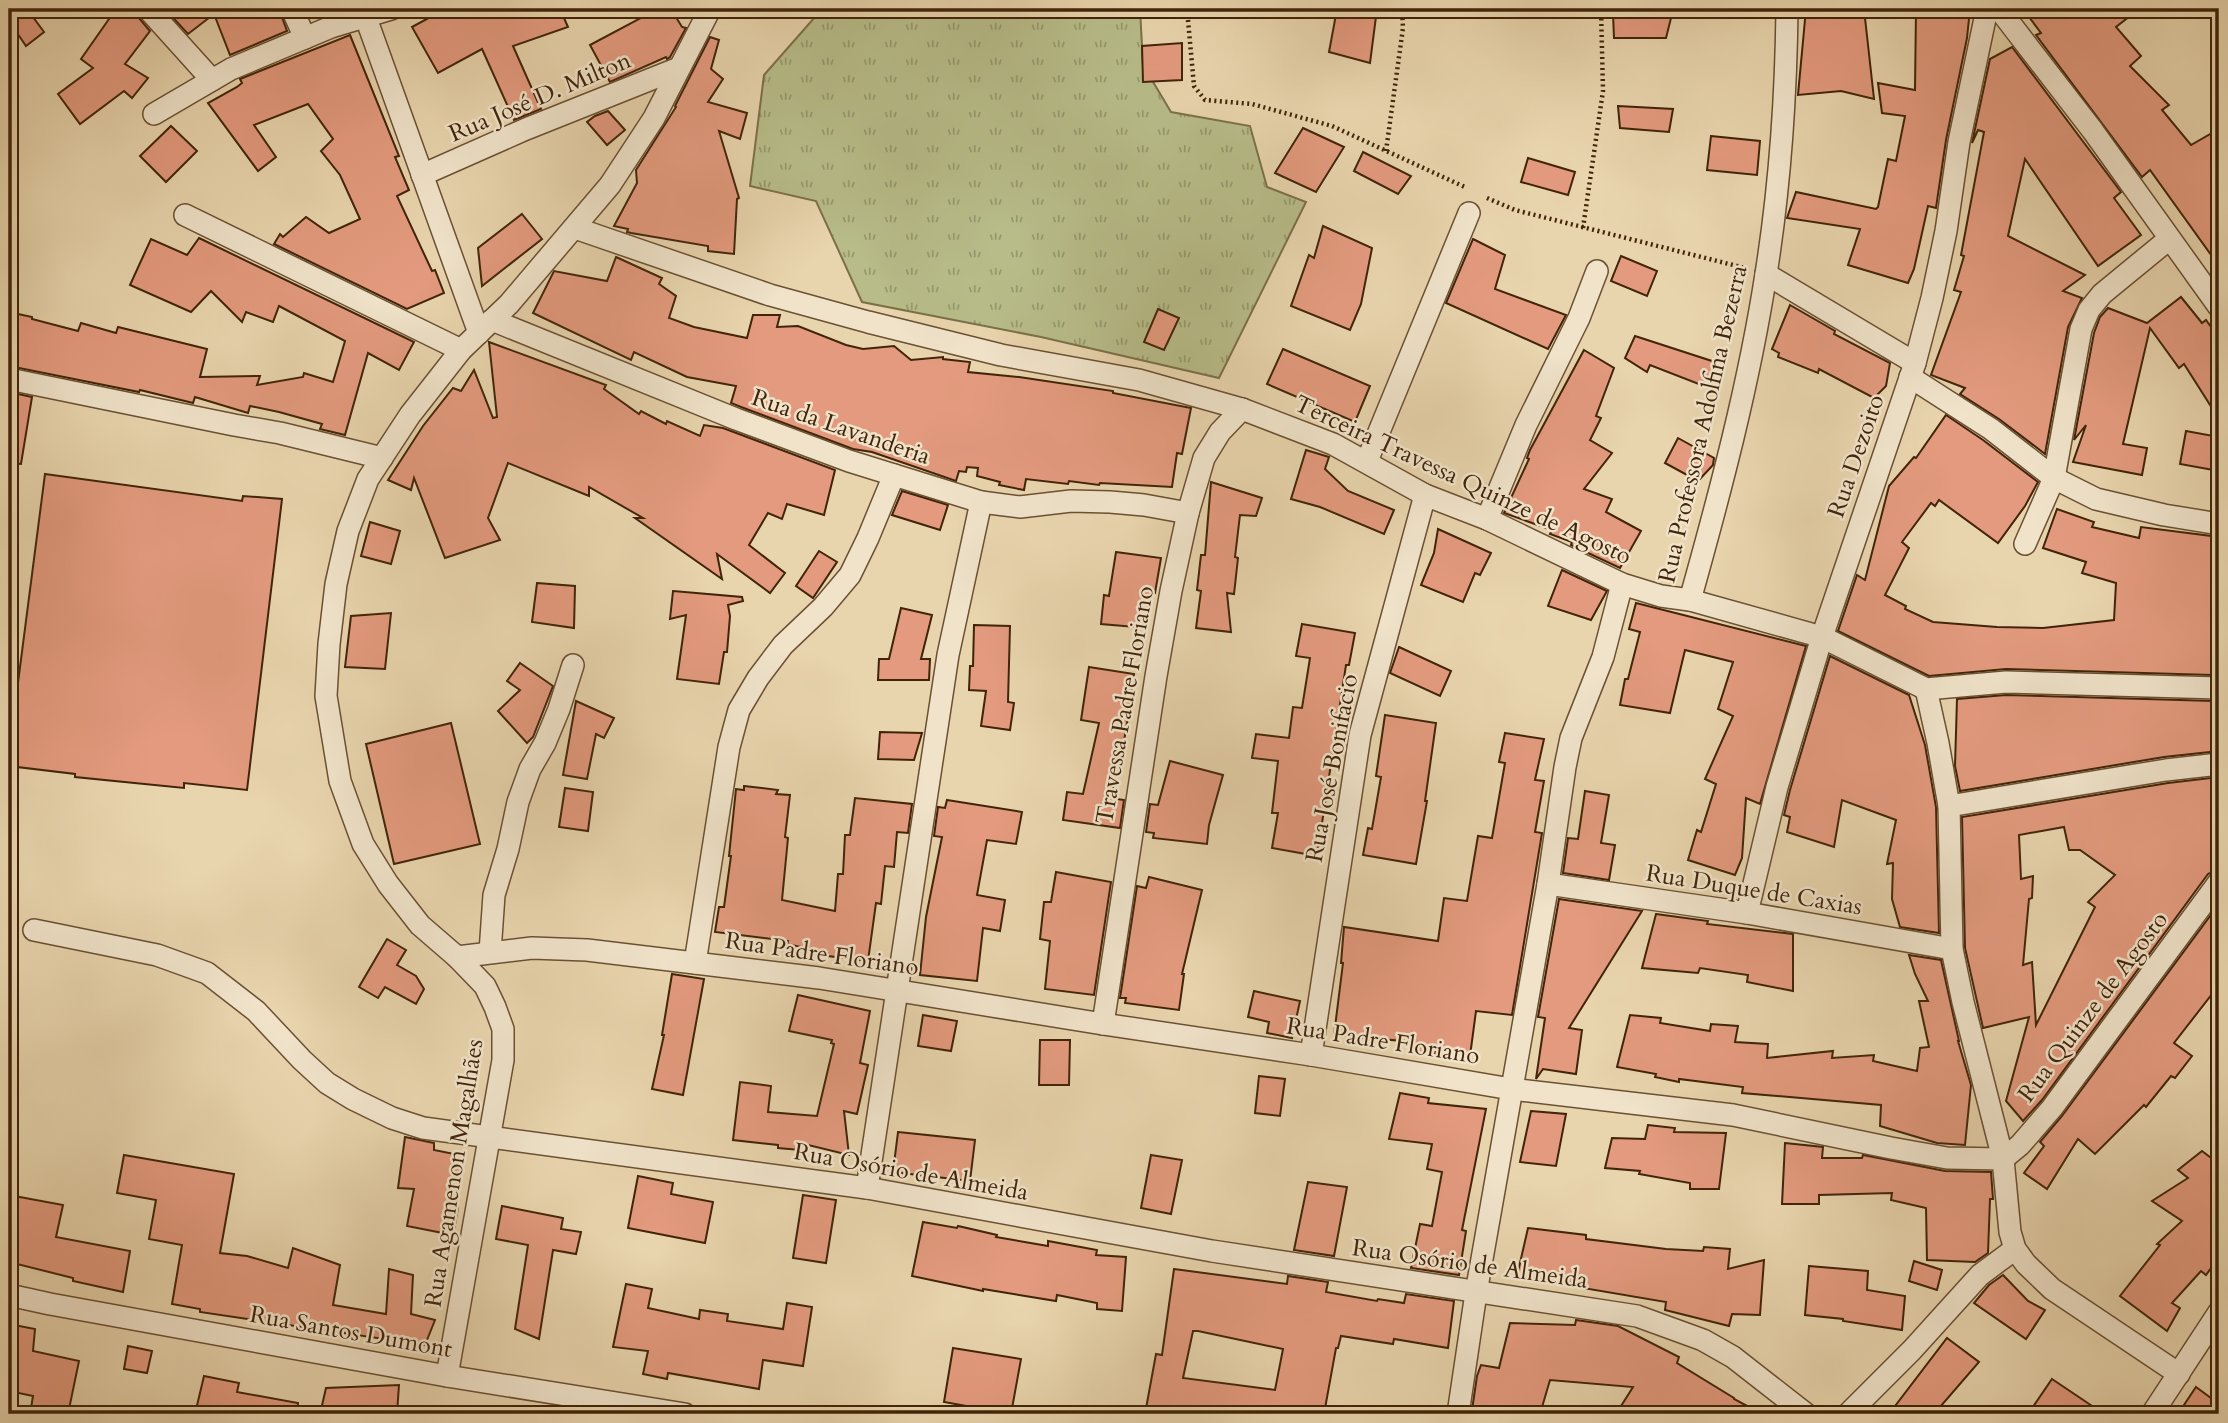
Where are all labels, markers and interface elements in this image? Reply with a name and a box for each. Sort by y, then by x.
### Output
street label: Rua José D. Milton [444,44,636,150]
street label: Rua Professora Adolfina Bezerra [1650,261,1756,586]
street label: Rua da Lavanderia [747,381,935,473]
street label: Terceira Travessa Quinze de Agosto [1289,387,1637,573]
street label: Rua Dezoito [1820,390,1892,522]
street label: Travessa Padre Floriano [1088,583,1162,827]
street label: Rua José Bonifacio [1298,671,1366,865]
street label: Rua Duque de Caxias [1643,857,1865,923]
street label: Rua Quinze de Agosto [2010,905,2176,1109]
street label: Rua Padre Floriano [723,924,921,984]
street label: Rua Padre Floriano [1284,1009,1482,1073]
street label: Rua Agamenon Magalhães [417,1037,491,1309]
street label: Rua Osório de Almeida [791,1135,1032,1209]
street label: Rua Osório de Almeida [1350,1231,1591,1297]
street label: Rua Santos Dumont [247,1298,455,1366]

